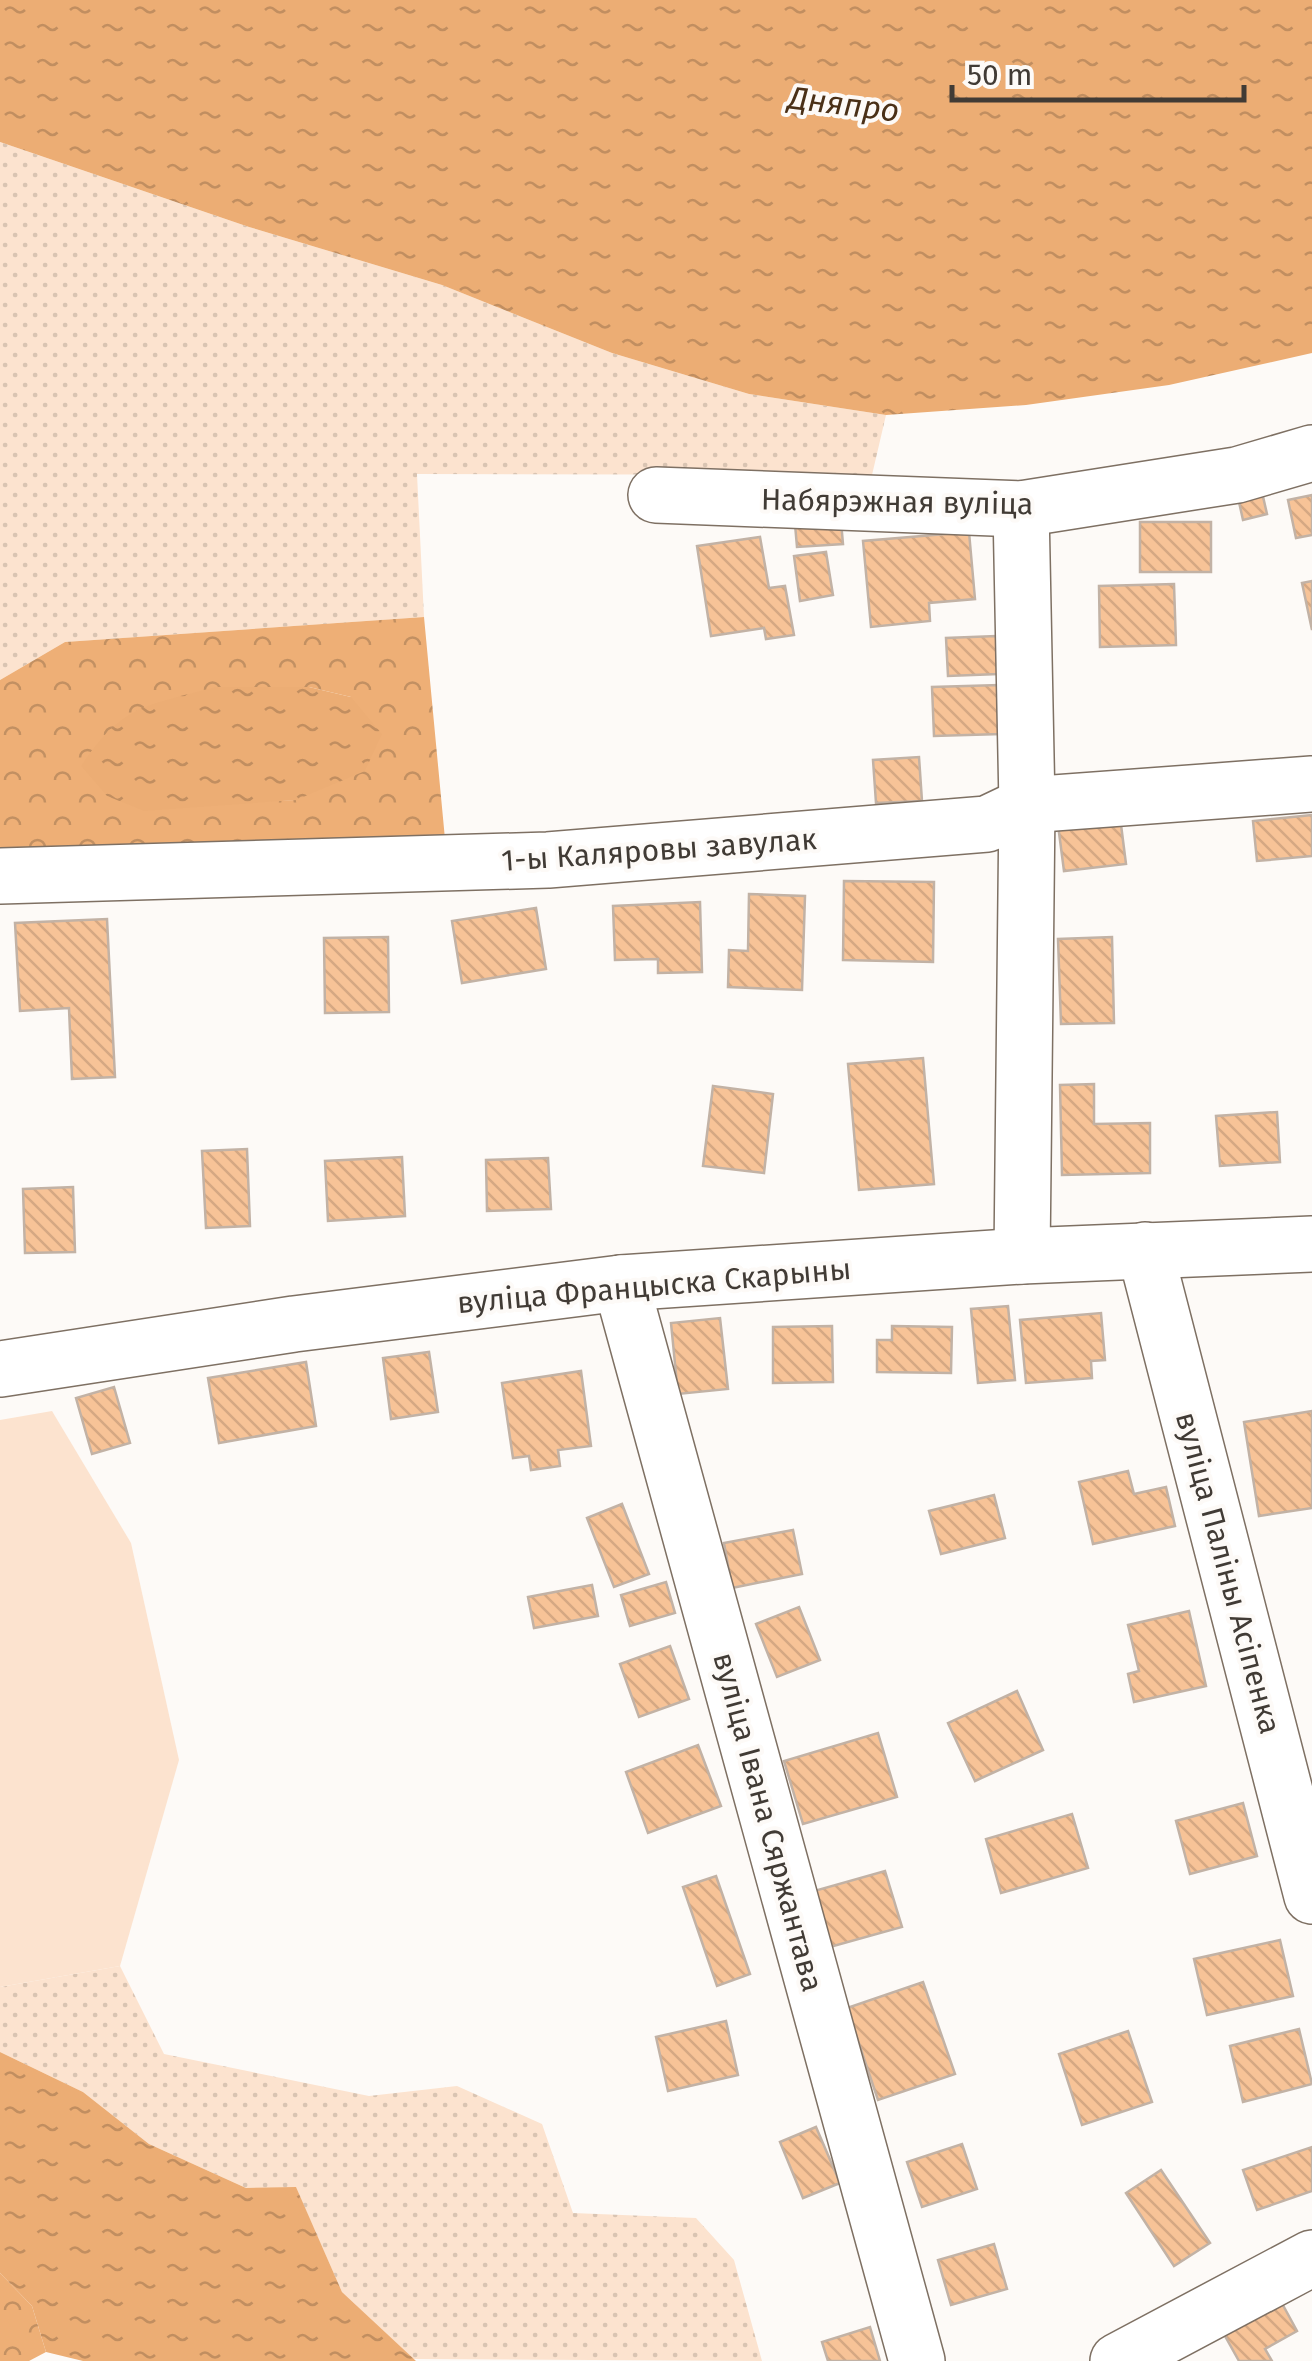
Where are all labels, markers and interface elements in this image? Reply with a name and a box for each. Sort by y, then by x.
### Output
scale bar [952,40,1244,102]
text: 50 m [967,57,1032,93]
water label: Дняпро [783,78,902,130]
street label: Набярэжная вуліца [761,482,1033,522]
street label: 1-ы Каляровы завулак [500,821,818,879]
street label: вуліца Францыска Скарыны [455,1251,853,1321]
street label: вуліца Паліны Асіпенка [1168,1408,1288,1738]
street label: вуліца Івана Сяржантава [705,1649,831,1995]

